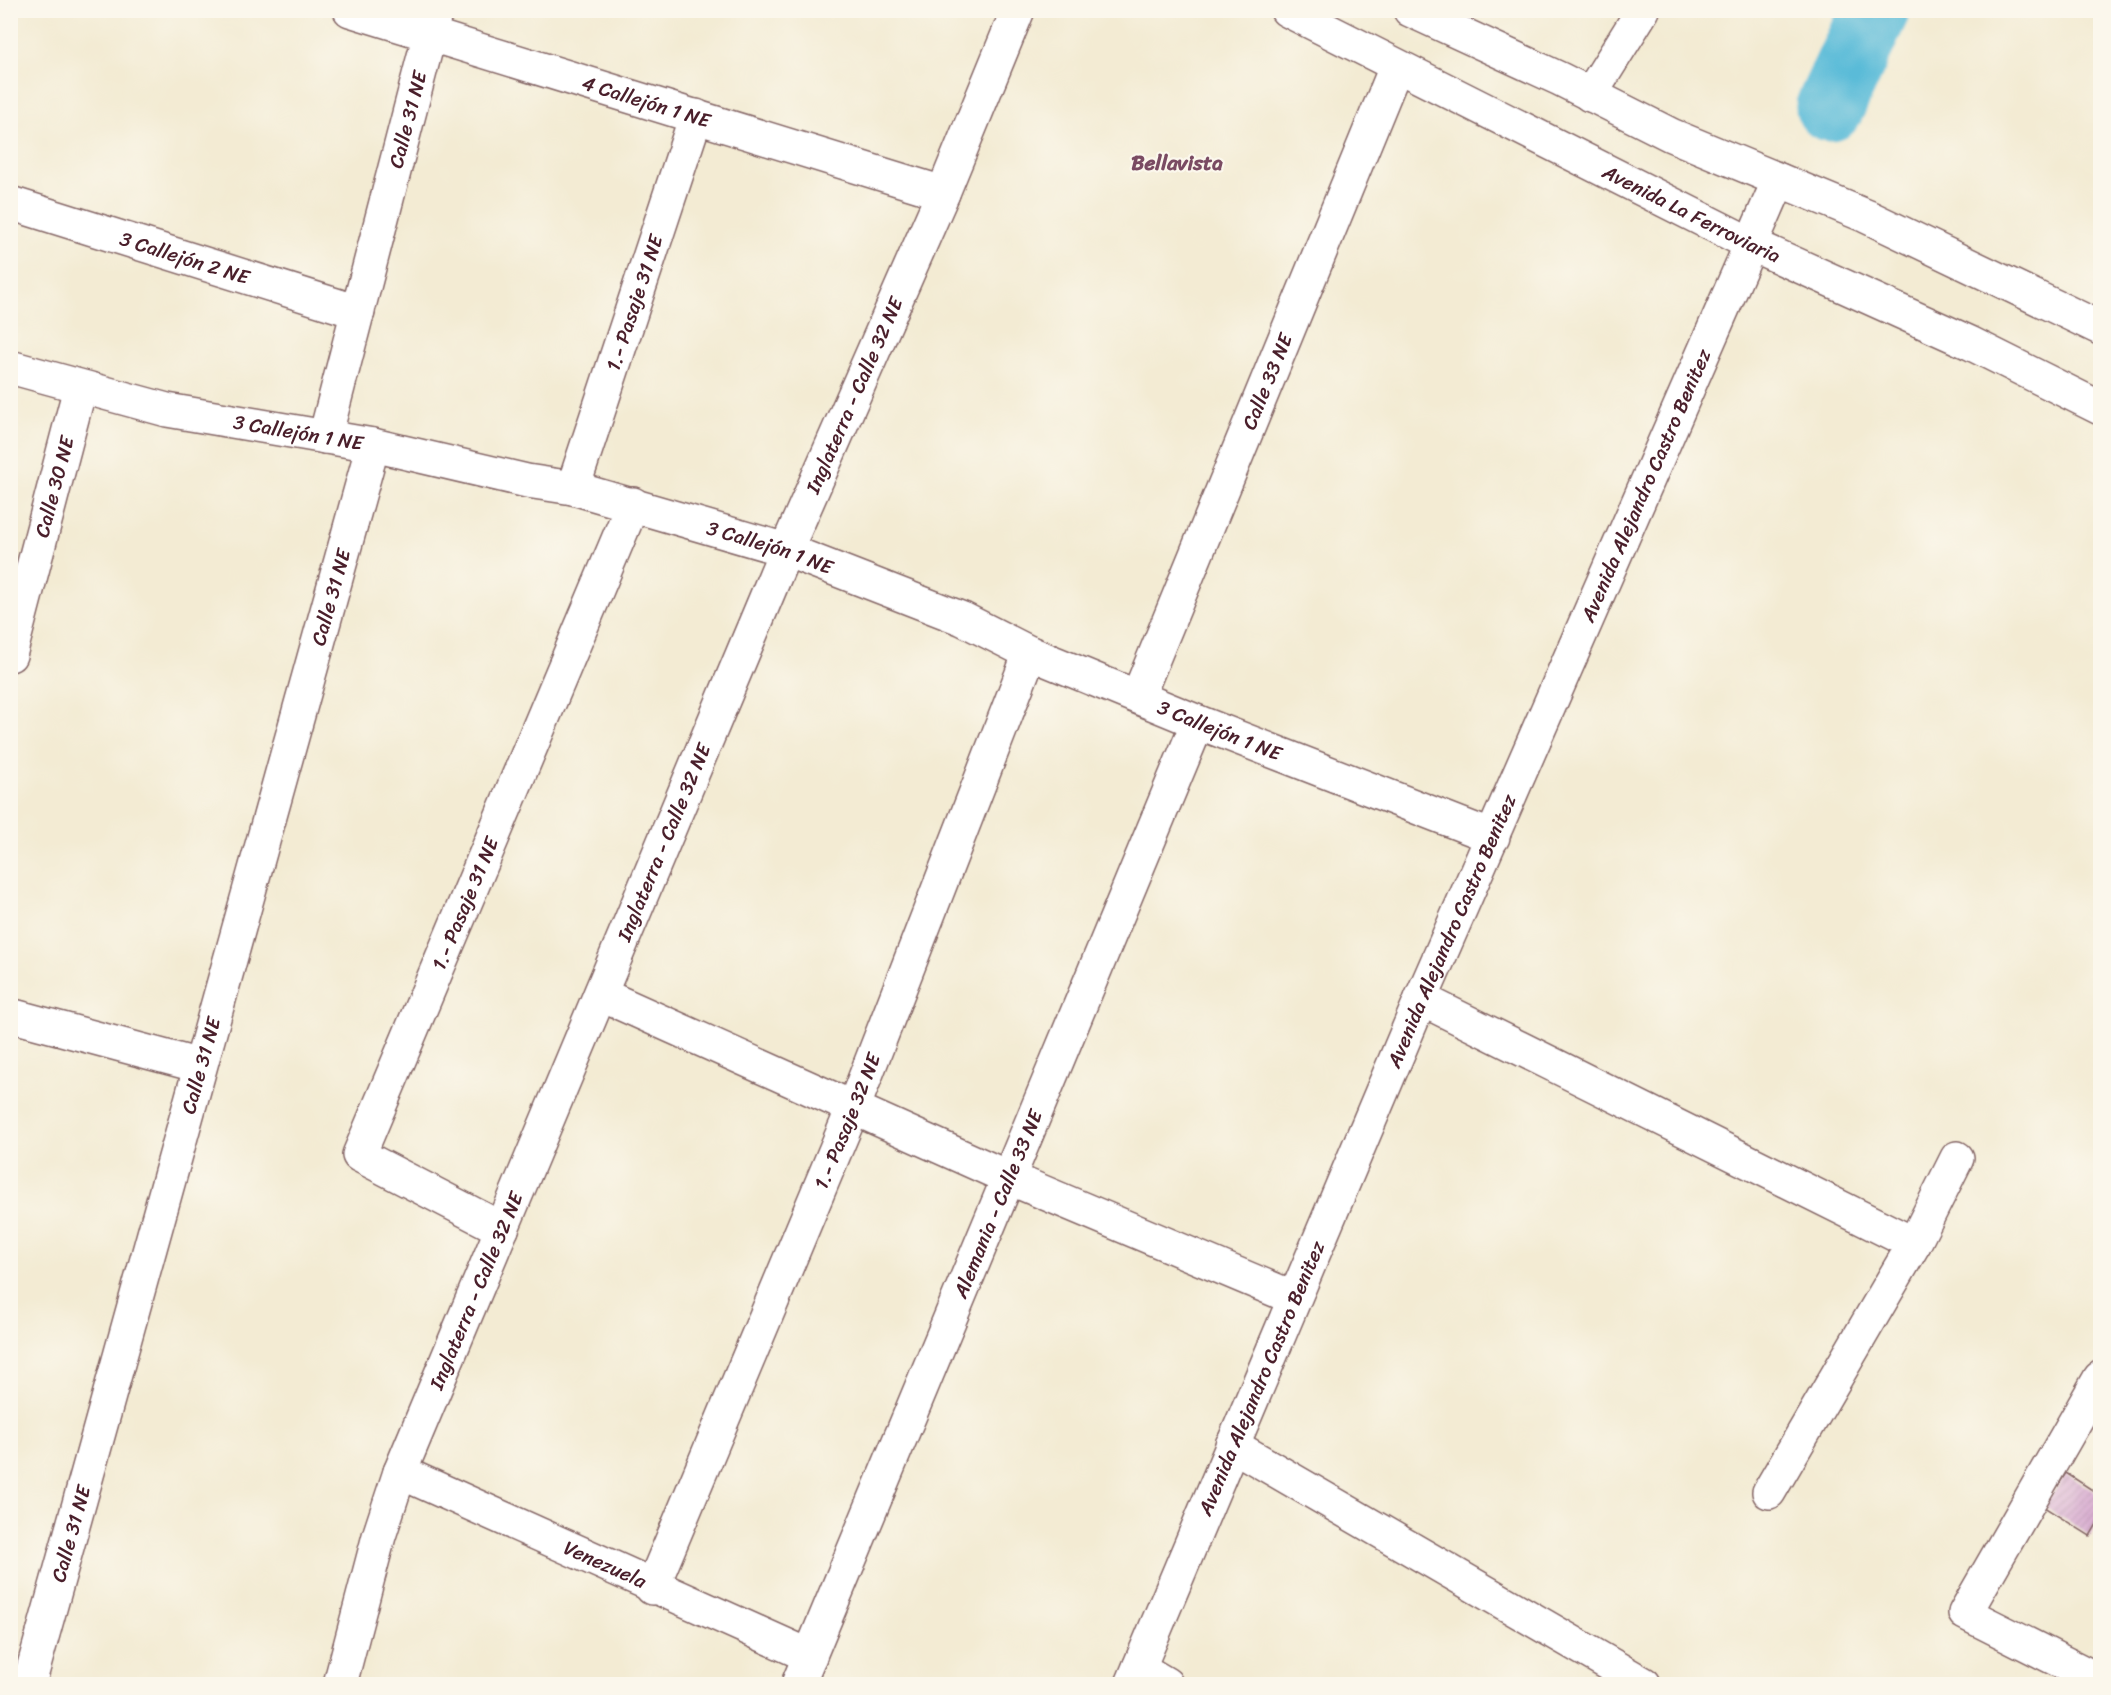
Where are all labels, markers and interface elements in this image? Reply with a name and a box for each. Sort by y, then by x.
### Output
street label: Calle 31 NE [378,65,437,172]
street label: 4 Callejón 1 NE [578,65,717,138]
district label: Bellavista [1131,144,1223,182]
street label: Avenida La Ferroviaria [1595,154,1786,273]
street label: 3 Callejón 2 NE [115,221,256,295]
street label: 1.- Pasaje 31 NE [595,228,674,376]
street label: Inglaterra - Calle 32 NE [795,290,913,500]
street label: Calle 33 NE [1232,326,1303,435]
street label: Avenida Alejandro Castro Benitez [1570,343,1721,629]
street label: 3 Callejón 1 NE [231,404,368,461]
street label: Calle 30 NE [24,430,85,541]
street label: 3 Callejón 1 NE [703,510,840,585]
street label: Calle 31 NE [301,543,361,650]
street label: 3 Callejón 1 NE [1152,690,1289,771]
street label: Inglaterra - Calle 32 NE [606,736,721,948]
street label: Avenida Alejandro Castro Benitez [1376,788,1526,1074]
street label: 1.- Pasaje 31 NE [421,830,509,975]
street label: Calle 31 NE [171,1011,231,1118]
street label: 1.- Pasaje 32 NE [803,1046,891,1195]
street label: Alemania - Calle 33 NE [942,1102,1053,1305]
street label: Inglaterra - Calle 32 NE [418,1184,534,1396]
street label: Avenida Alejandro Castro Benitez [1187,1235,1335,1522]
street label: Calle 31 NE [41,1479,101,1586]
street label: Venezuela [558,1530,653,1598]

